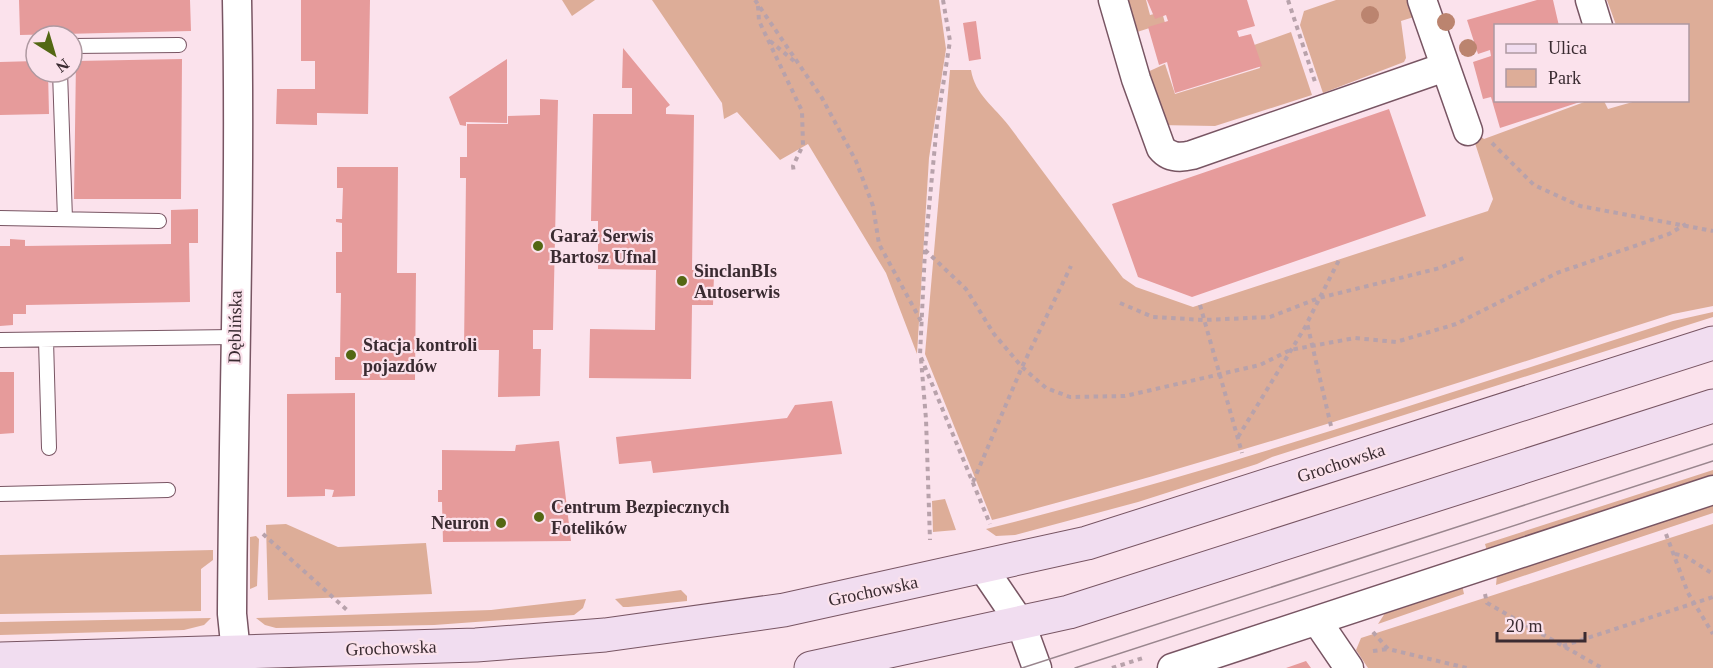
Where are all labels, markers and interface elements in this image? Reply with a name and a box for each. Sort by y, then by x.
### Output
north arrow [24,24,84,84]
legend [1494,24,1689,102]
text: Ulica [1548,38,1587,58]
text: N [53,55,72,76]
text: Park [1548,68,1581,88]
place label: Garaż Serwis Bartosz Ufnal [550,226,657,267]
marker: Garaż Serwis Bartosz Ufnal [531,239,545,253]
place label: SinclanBIs Autoserwis [694,261,780,302]
marker: SinclanBIs Autoserwis [675,274,689,288]
street label: Dęblińska [224,290,246,364]
place label: Stacja kontroli pojazdów [363,335,477,376]
marker: Stacja kontroli pojazdów [344,348,358,362]
street label: Grochowska [1295,439,1387,487]
place label: Centrum Bezpiecznych Fotelików [551,497,729,538]
marker: Centrum Bezpiecznych Fotelików [532,510,546,524]
place label: Neuron [431,513,489,533]
marker: Neuron [494,516,508,530]
street label: Grochowska [826,572,920,610]
scale bar [1497,605,1586,643]
text: 20 m [1506,616,1543,636]
street label: Grochowska [345,636,437,660]

